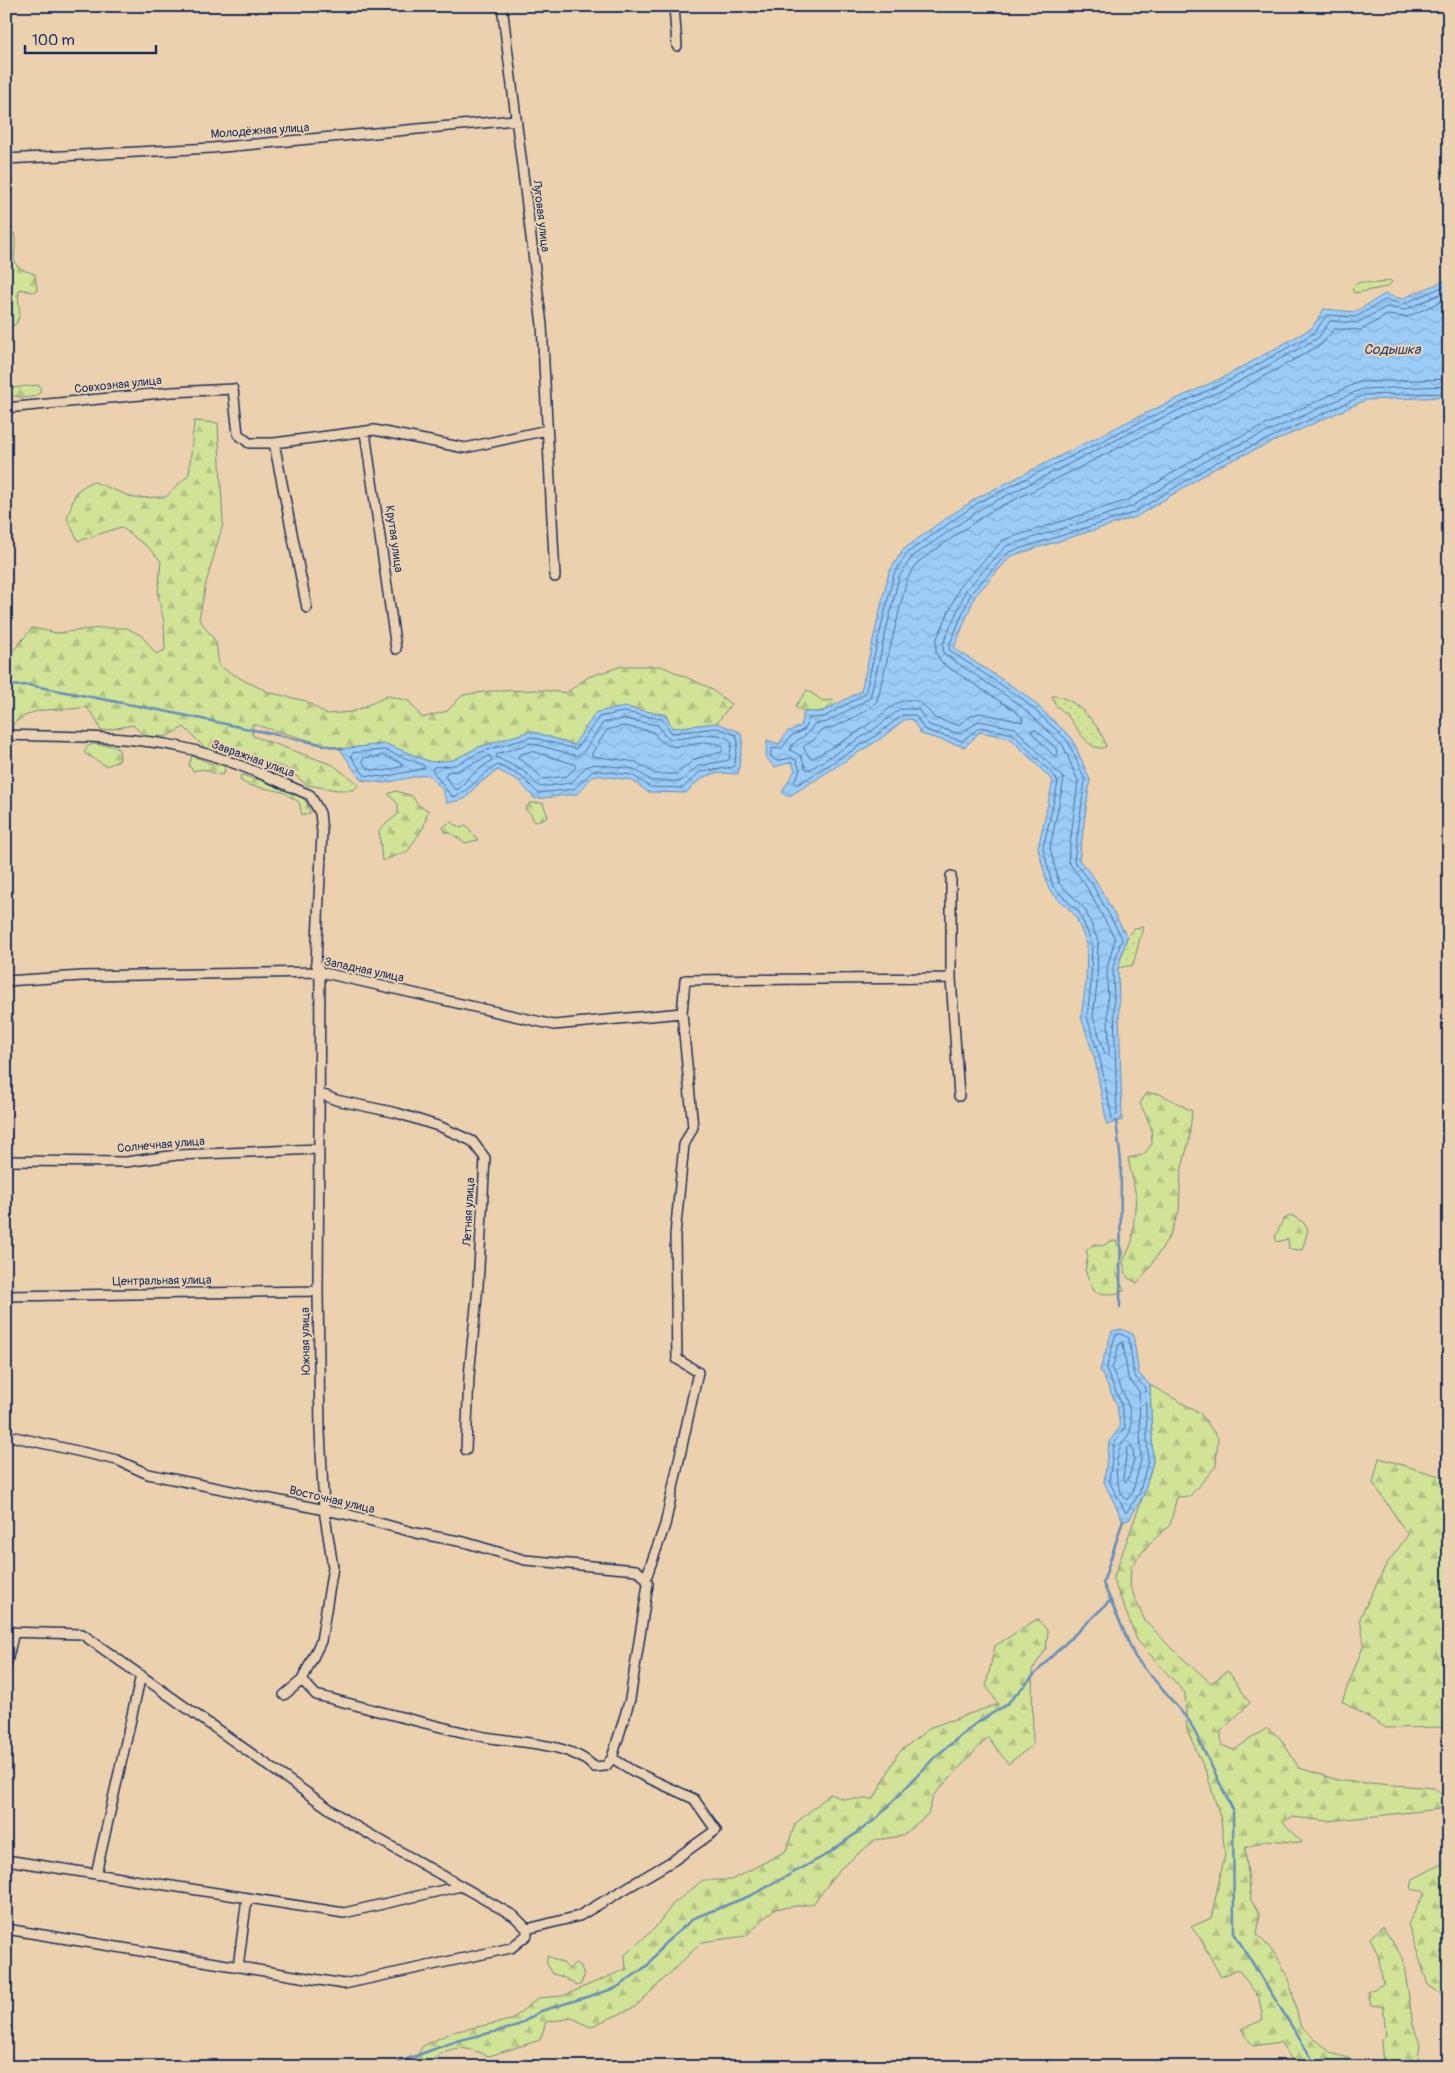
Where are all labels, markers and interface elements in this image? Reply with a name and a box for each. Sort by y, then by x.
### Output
scale bar [25,22,156,54]
text: 100 m [32,31,75,50]
street label: Молодёжная улица [210,120,310,142]
street label: Луговая улица [529,178,553,253]
water label: Содышка [1363,341,1422,358]
street label: Совхозная улица [74,373,163,397]
street label: Крутая улица [382,505,406,574]
street label: Завражная улица [209,737,297,781]
street label: Западная улица [323,954,406,986]
street label: Солнечная улица [117,1134,206,1156]
street label: Летняя улица [460,1177,478,1248]
street label: Центральная улица [112,1273,212,1289]
street label: Южная улица [298,1307,314,1375]
street label: Восточная улица [288,1483,377,1517]

